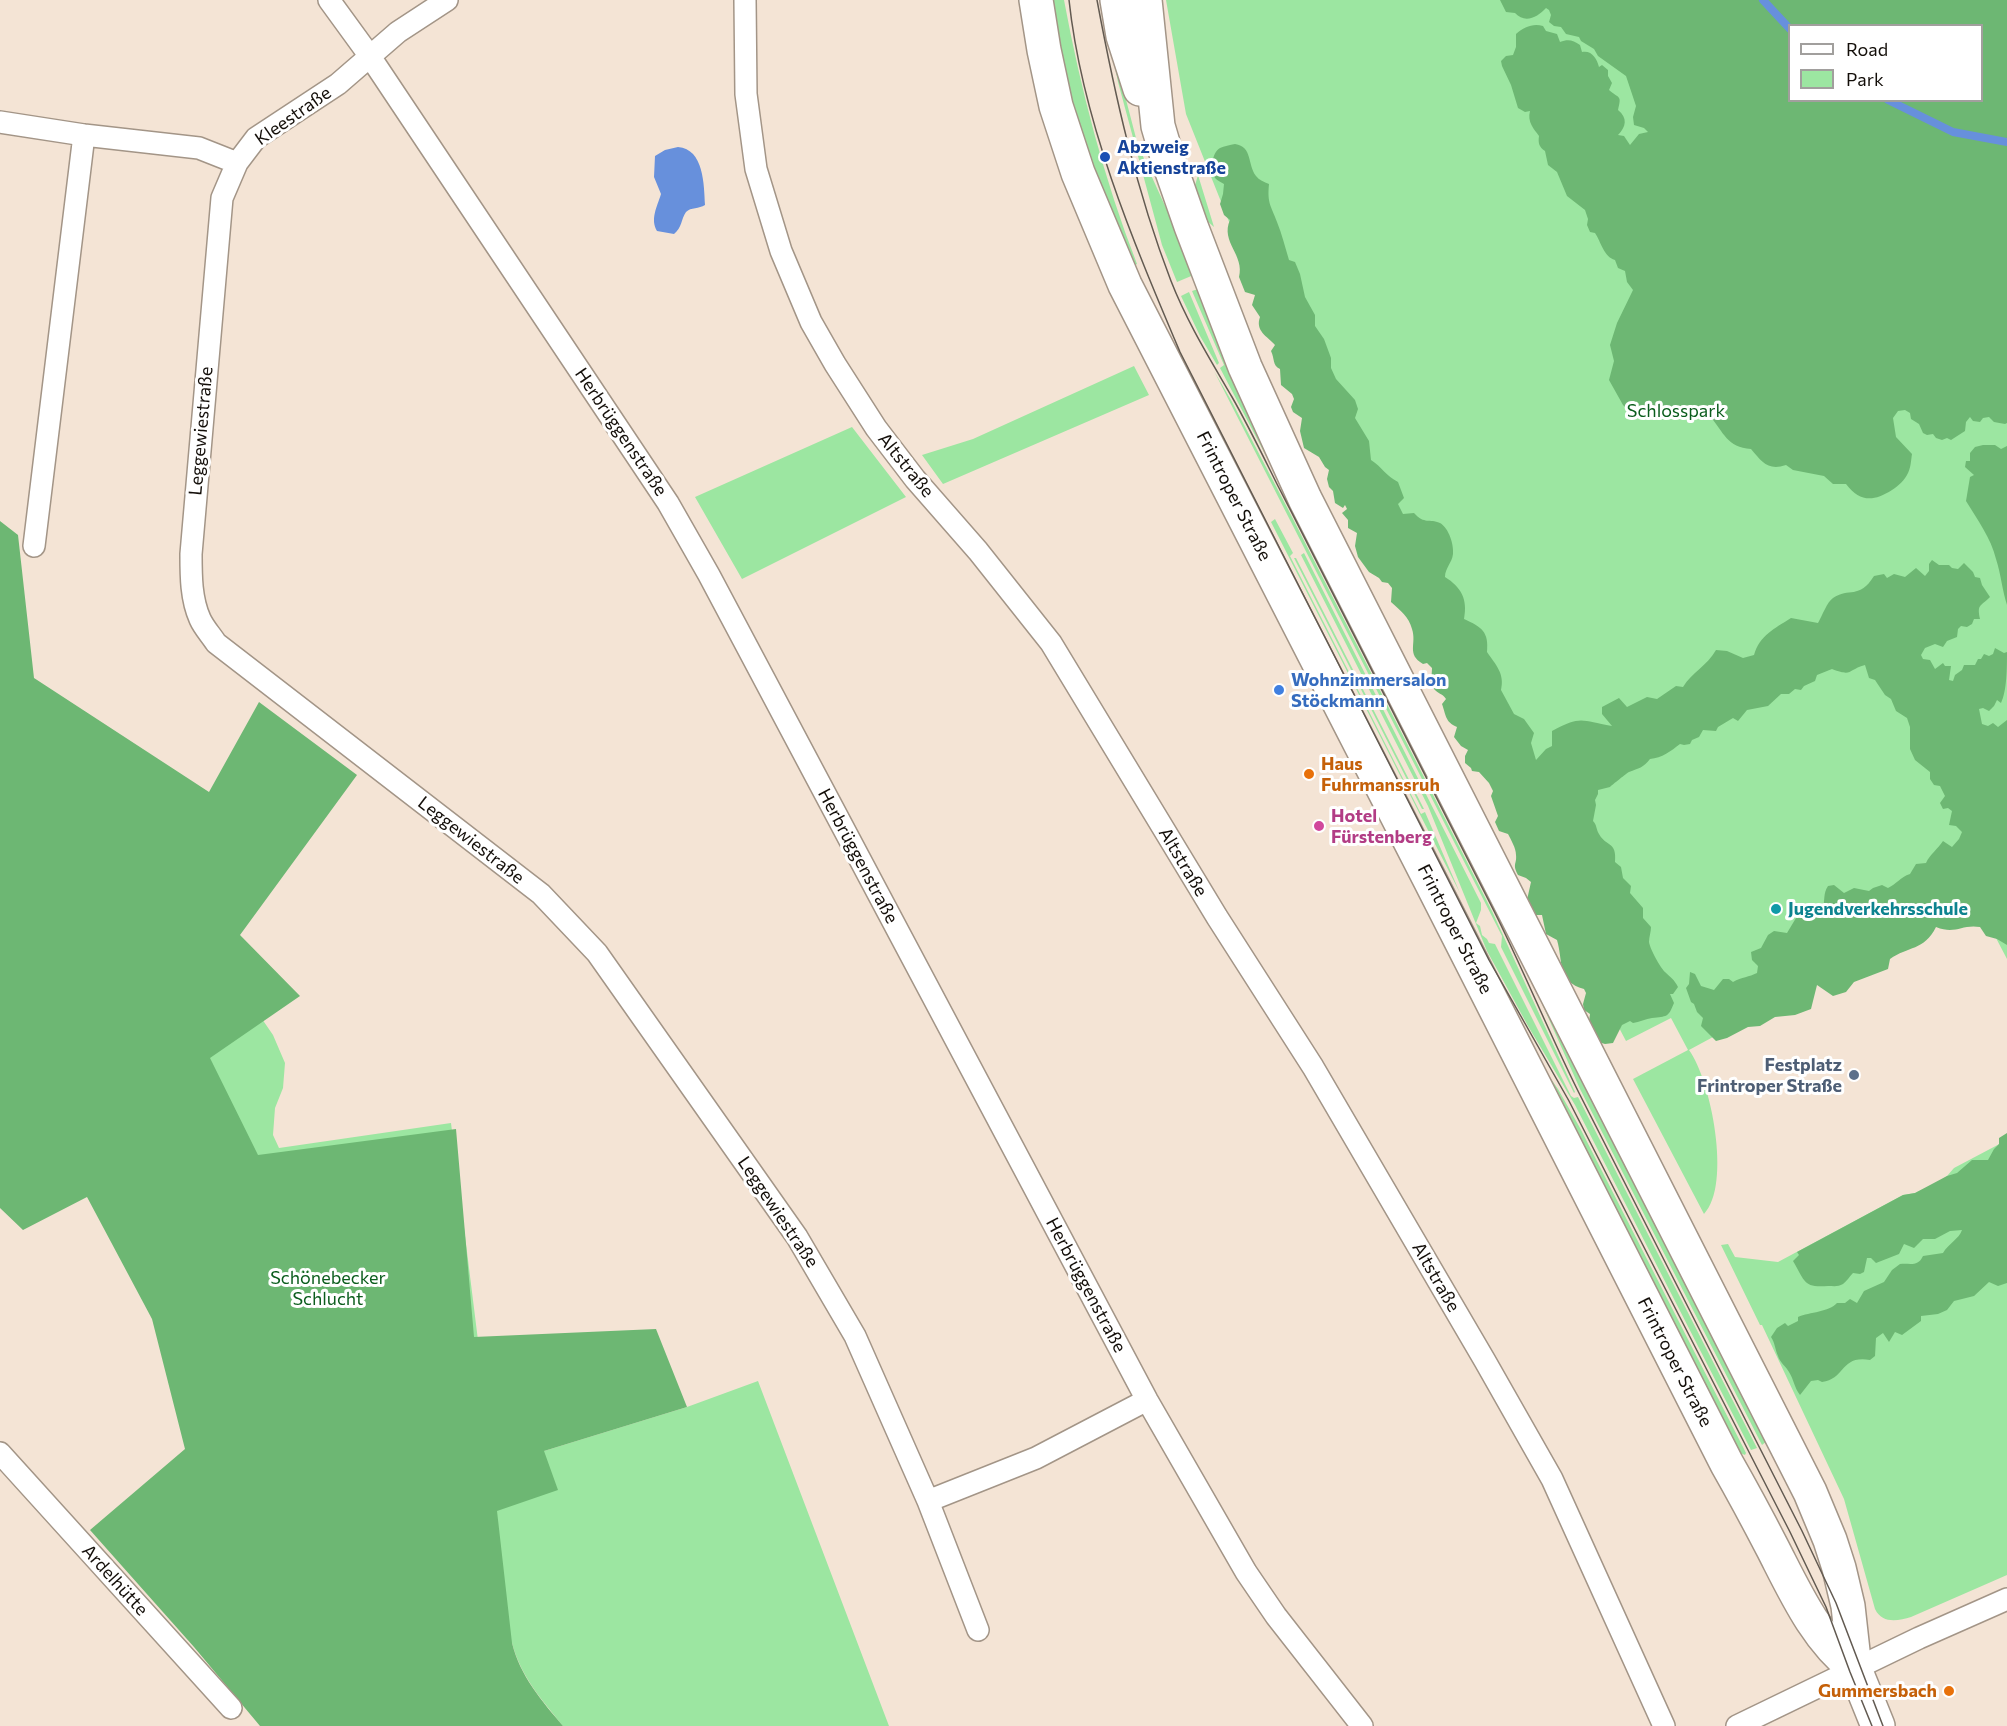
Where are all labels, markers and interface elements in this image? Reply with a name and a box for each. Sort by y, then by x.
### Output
legend [1788,24,1983,102]
text: Road [1846,38,1888,60]
text: Park [1846,68,1884,90]
street label: Kleestraße [251,82,335,150]
place label: Abzweig Aktienstraße [1117,136,1226,178]
marker: Abzweig Aktienstraße [1098,150,1112,164]
street label: Herbrüggenstraße [570,364,672,500]
street label: Leggewiestraße [185,366,217,496]
park label: Schlosspark [1627,400,1725,422]
street label: Altstraße [873,428,939,502]
street label: Frintroper Straße [1192,428,1276,564]
place label: Wohnzimmersalon Stöckmann [1291,669,1446,712]
marker: Wohnzimmersalon Stöckmann [1272,683,1286,697]
place label: Haus Fuhrmanssruh [1321,753,1440,795]
marker: Haus Fuhrmanssruh [1302,767,1316,781]
street label: Herbrüggenstraße [813,785,903,927]
street label: Leggewiestraße [413,792,529,888]
place label: Hotel Fürstenberg [1331,805,1432,848]
marker: Hotel Fürstenberg [1312,819,1326,833]
street label: Altstraße [1154,824,1212,900]
street label: Frintroper Straße [1413,861,1497,997]
place label: Jugendverkehrsschule [1788,898,1968,920]
marker: Jugendverkehrsschule [1769,902,1783,916]
place label: Festplatz Frintroper Straße [1697,1054,1842,1096]
marker: Festplatz Frintroper Straße [1847,1068,1861,1082]
street label: Leggewiestraße [733,1152,823,1272]
street label: Herbrüggenstraße [1041,1214,1131,1356]
street label: Altstraße [1407,1238,1465,1316]
park label: Schönebecker Schlucht [270,1267,386,1310]
street label: Frintroper Straße [1633,1294,1717,1430]
street label: Ardelhütte [77,1540,153,1620]
place label: Gummersbach [1818,1680,1937,1702]
marker: Gummersbach [1942,1684,1956,1698]

